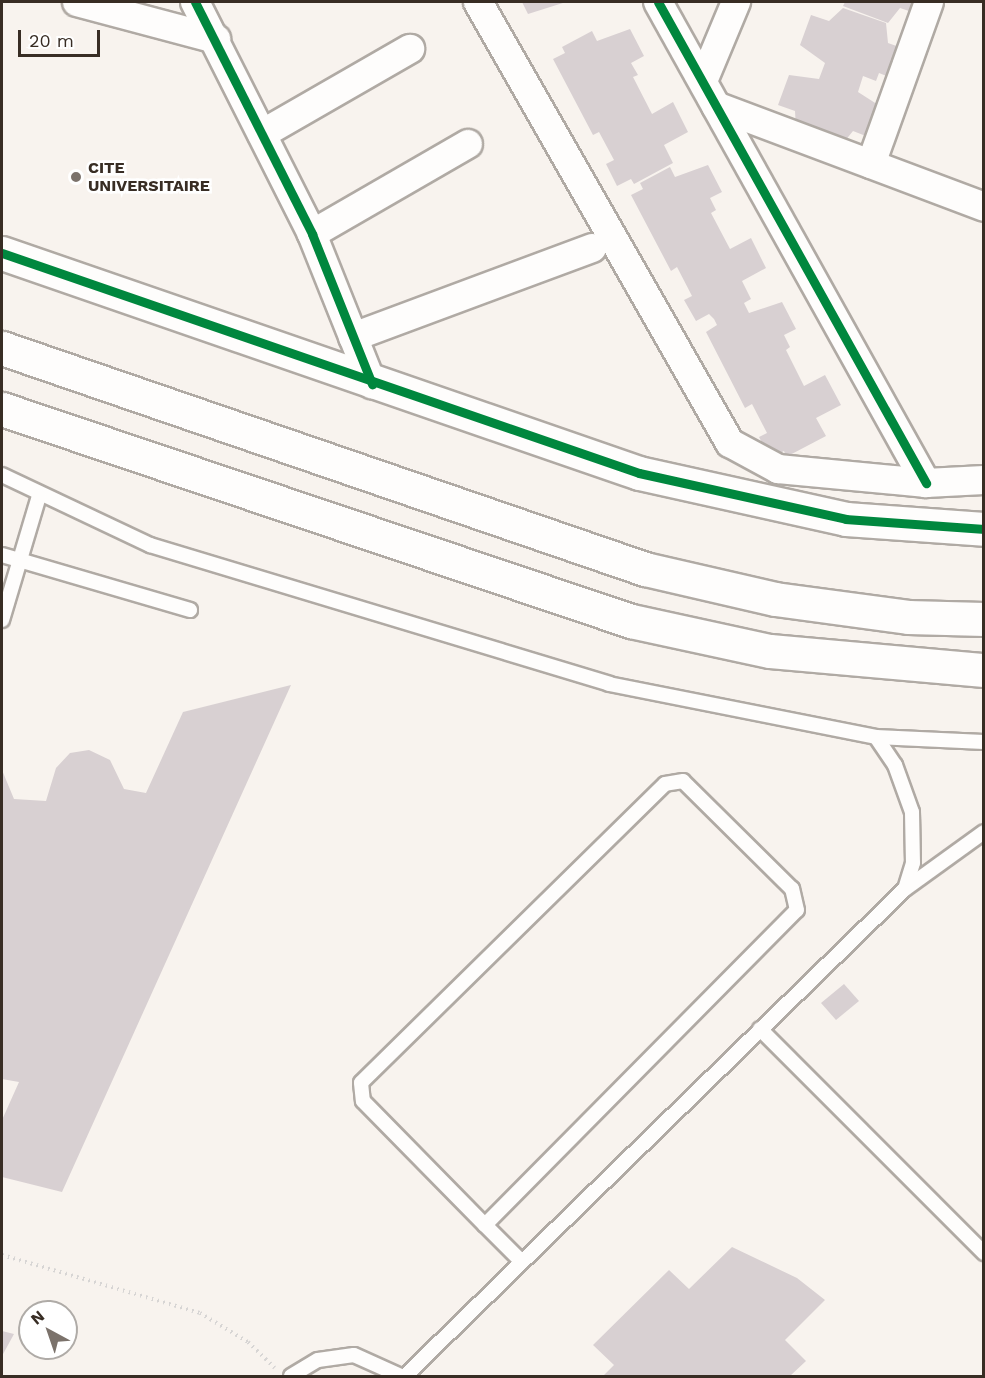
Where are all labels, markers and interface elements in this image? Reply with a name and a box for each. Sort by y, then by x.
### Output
scale bar [21,18,104,56]
text: 20 m [29,30,74,51]
place label: CITE UNIVERSITAIRE [88,158,210,196]
marker: CITE UNIVERSITAIRE [69,170,83,184]
north arrow [18,1300,78,1360]
text: N [27,1306,48,1328]

